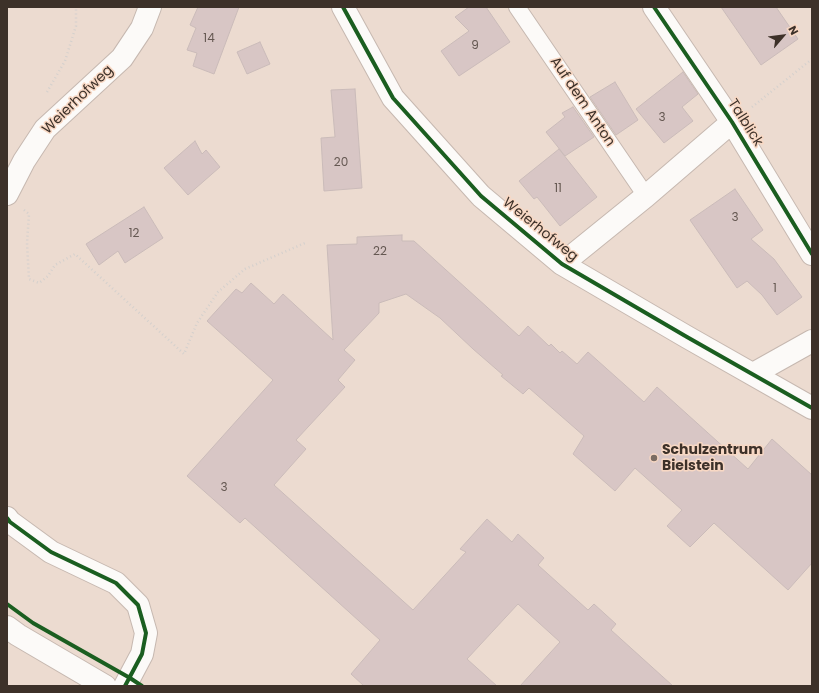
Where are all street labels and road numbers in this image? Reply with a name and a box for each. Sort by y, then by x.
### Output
street label: Auf dem Anton [546,54,618,150]
street label: Weierhofweg [39,62,117,138]
street label: Talblick [724,96,766,150]
street label: Weierhofweg [499,195,581,265]

